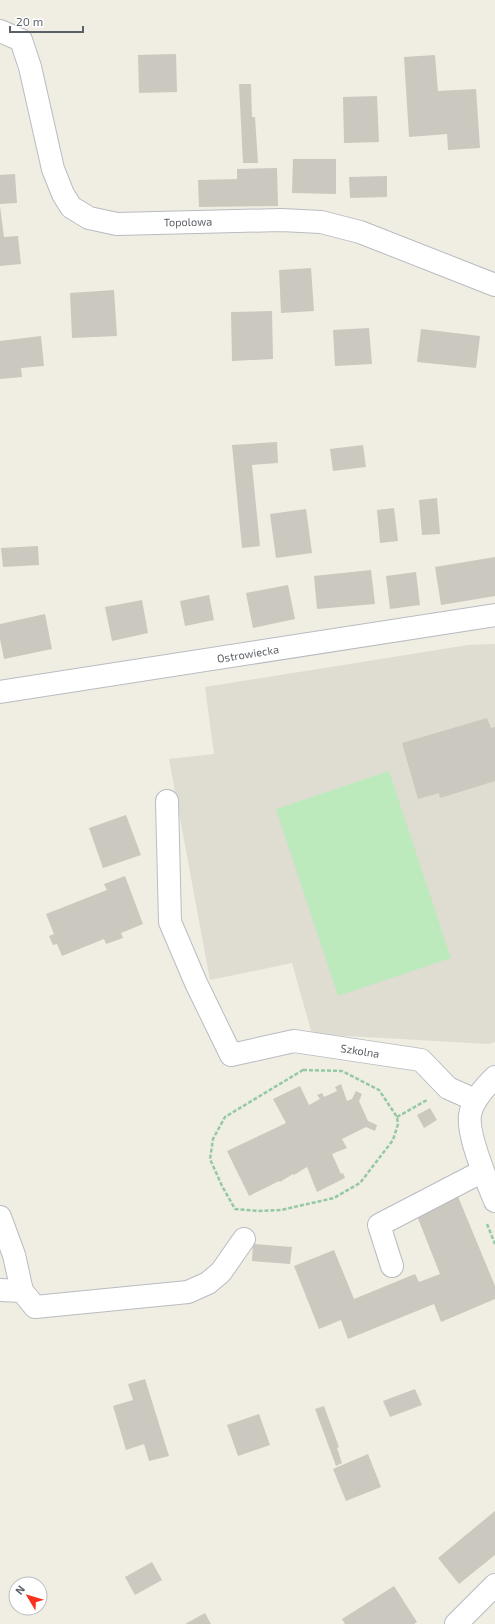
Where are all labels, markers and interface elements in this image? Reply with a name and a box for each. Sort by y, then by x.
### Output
scale bar [10,8,83,34]
text: 20 m [16,14,43,28]
street label: Topolowa [164,215,212,228]
street label: Ostrowiecka [216,642,280,665]
street label: Szkolna [340,1041,380,1060]
north arrow [8,1576,48,1616]
text: N [12,1582,27,1597]

